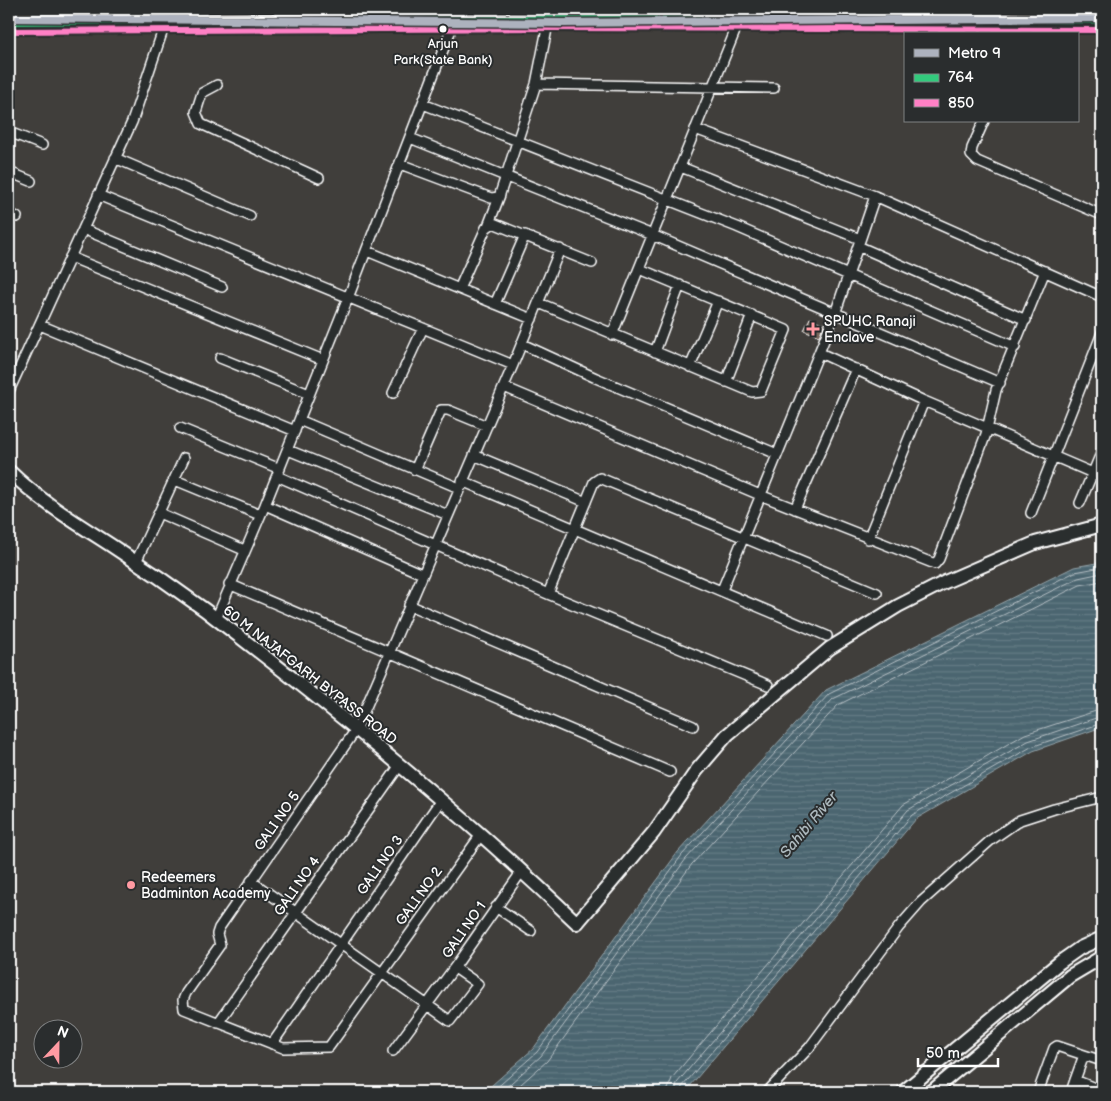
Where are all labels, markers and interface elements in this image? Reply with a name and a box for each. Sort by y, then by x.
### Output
marker: Arjun Park(State Bank) [438,24,448,34]
legend [904,32,1078,122]
place label: Arjun Park(State Bank) [393,36,493,68]
text: Metro 9 [948,44,1001,63]
text: 764 [948,68,974,87]
text: 850 [948,94,974,113]
place label: SPUHC Ranaji Enclave [824,313,916,346]
marker: SPUHC Ranaji Enclave [806,322,820,336]
street label: 60 M NAJAFGARH BYPASS ROAD [220,602,400,748]
water label: Sahibi River [776,787,843,862]
street label: GALI NO 5 [251,788,303,854]
street label: GALI NO 3 [353,832,407,898]
street label: GALI NO 4 [270,853,324,919]
street label: GALI NO 2 [392,863,446,929]
place label: Redeemers Badminton Academy [141,869,271,902]
marker: Redeemers Badminton Academy [125,879,137,891]
street label: GALI NO 1 [438,898,490,962]
north arrow [32,1018,82,1068]
text: N [55,1023,71,1042]
scale bar [918,1036,998,1068]
text: 50 m [926,1044,960,1063]

